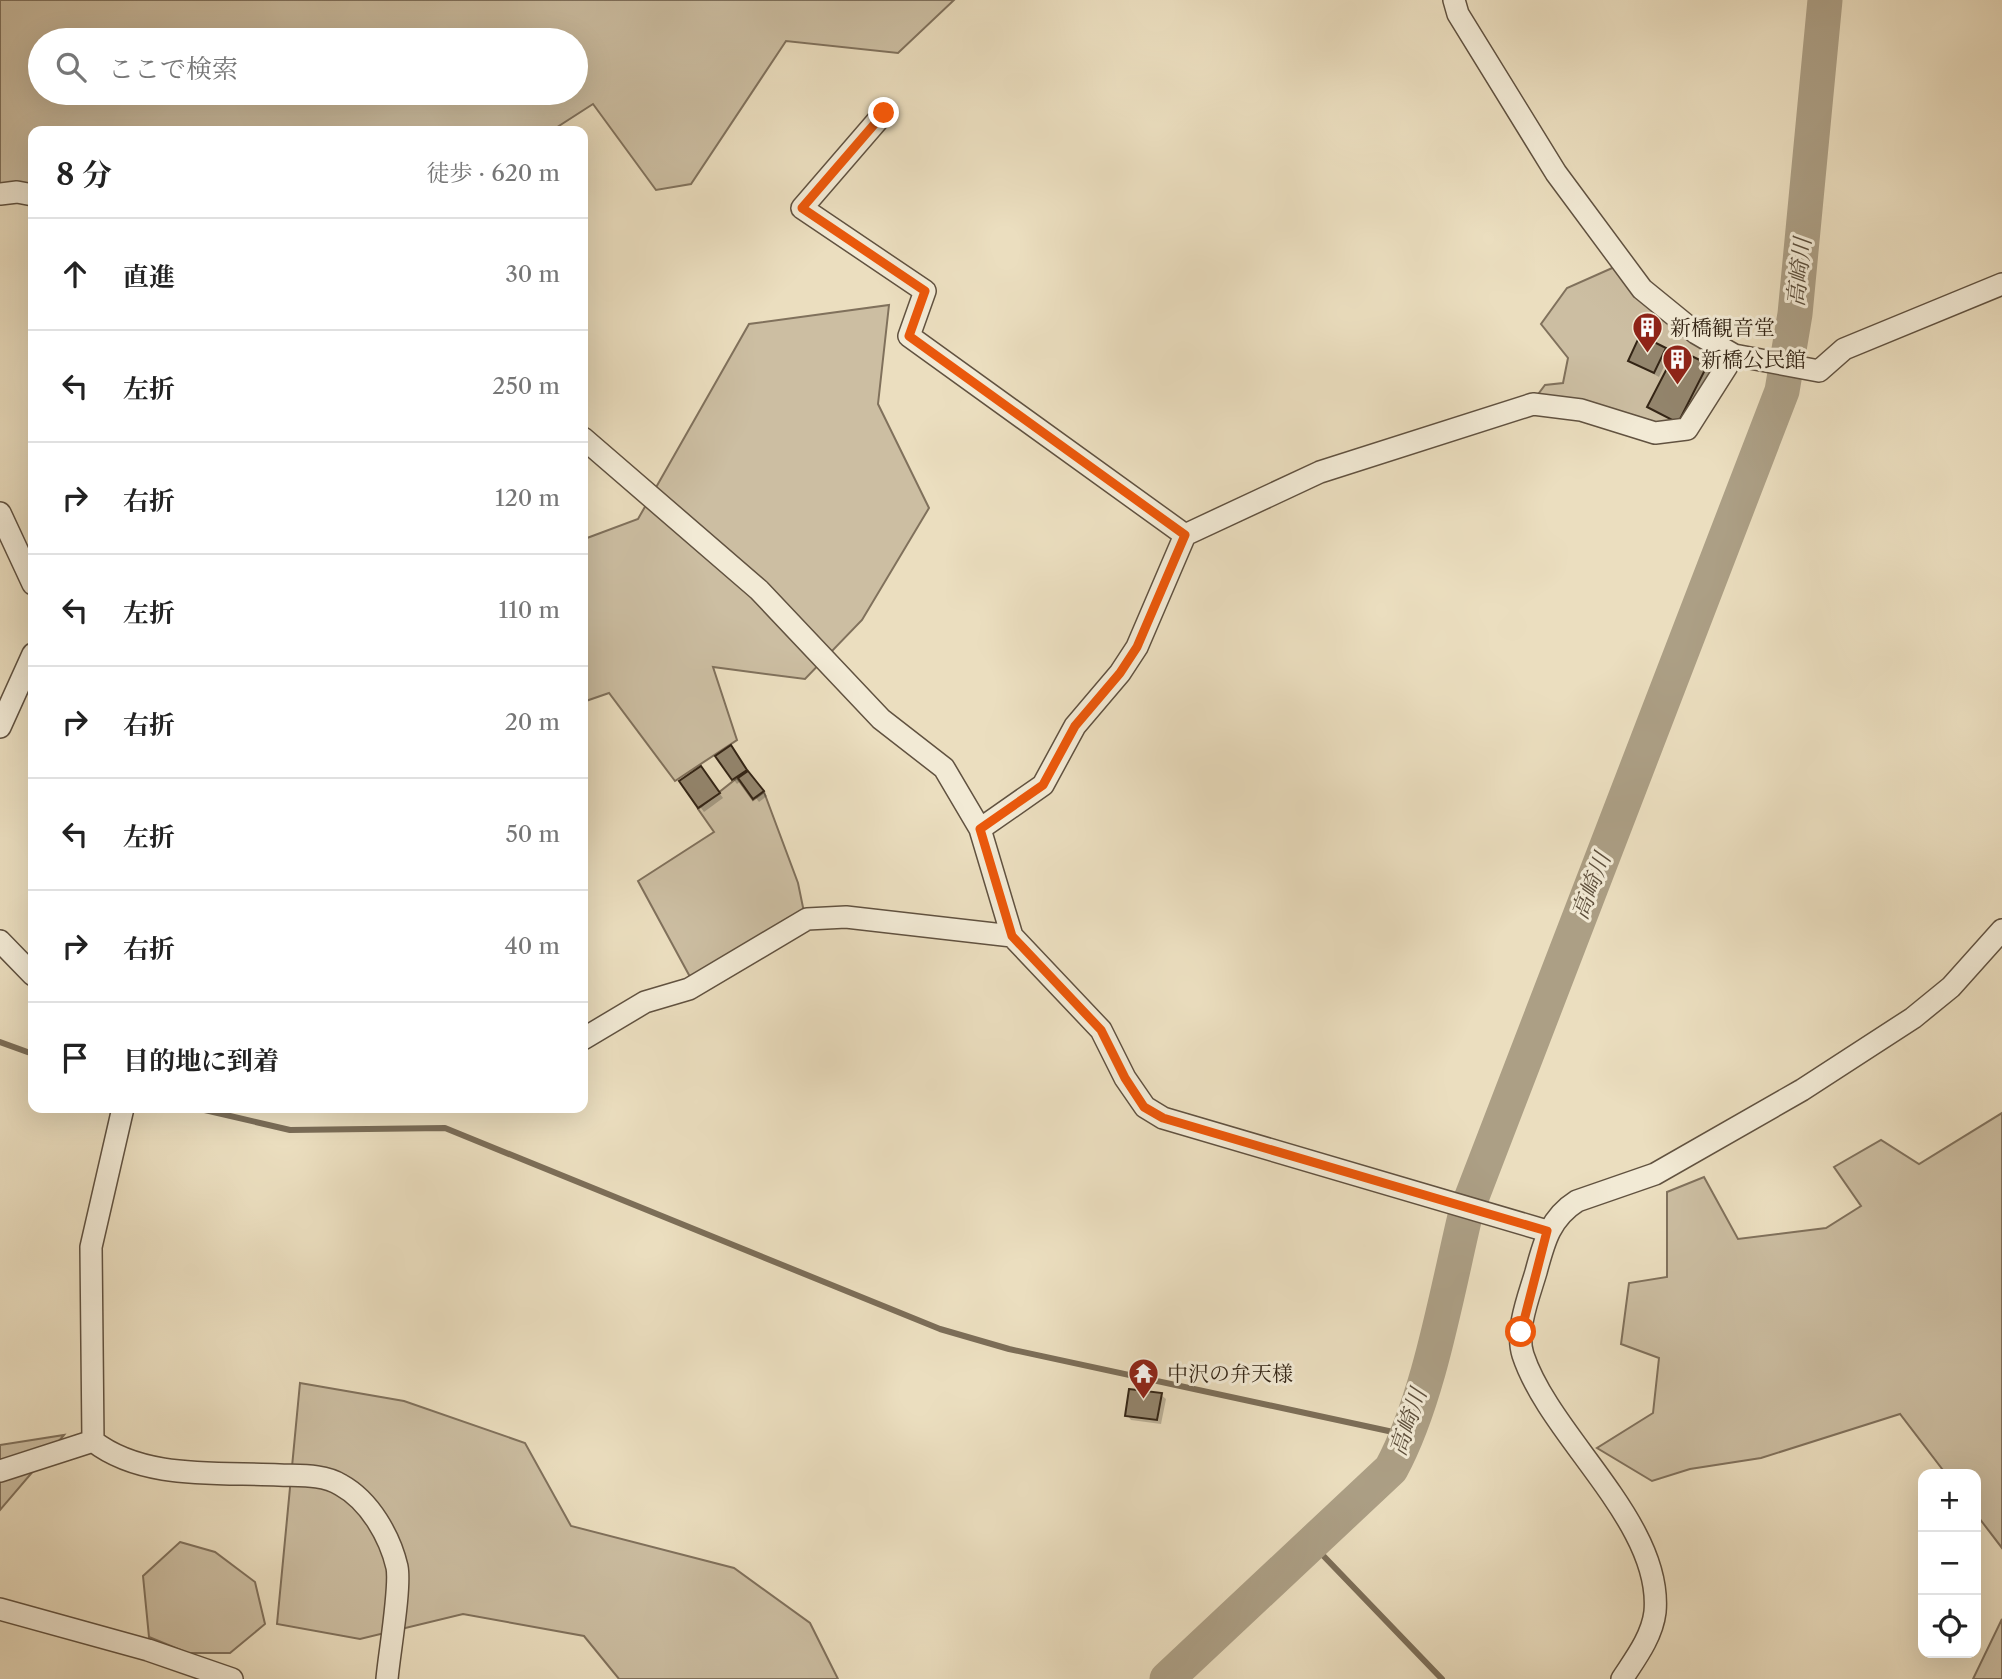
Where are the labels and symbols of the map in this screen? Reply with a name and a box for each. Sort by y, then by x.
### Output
route end [868,97,899,128]
water label: 高崎川 [1781,233,1817,308]
building icon: 新橋観音堂 [1630,310,1664,354]
place label: 新橋観音堂 [1670,315,1775,340]
building icon: 新橋公民館 [1661,342,1695,386]
place label: 新橋公民館 [1701,347,1806,372]
water label: 高崎川 [1566,846,1618,923]
route start [1505,1316,1536,1347]
temple icon: 中沢の弁天様 [1127,1356,1161,1400]
place label: 中沢の弁天様 [1167,1361,1293,1386]
water label: 高崎川 [1384,1382,1433,1459]

